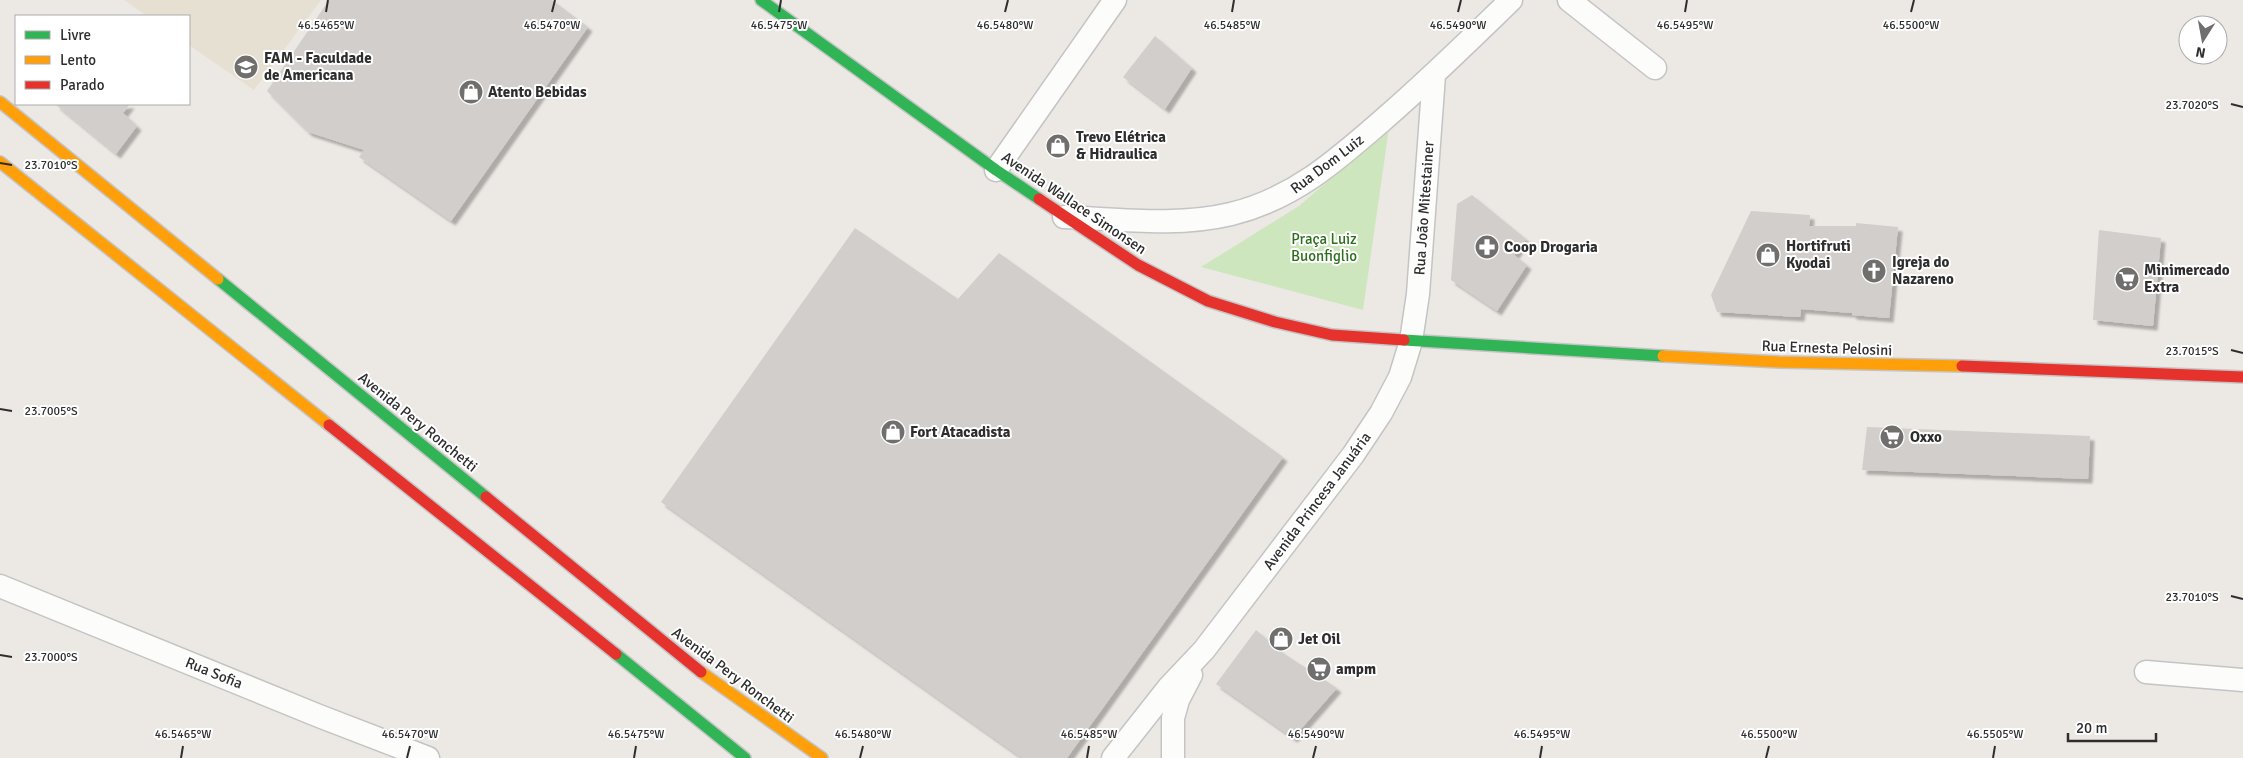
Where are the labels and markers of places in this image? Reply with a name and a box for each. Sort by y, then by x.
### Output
place label: FAM - Faculdade de Americana [264,49,372,84]
school or university icon: FAM - Faculdade de Americana [233,54,259,80]
shop icon: Atento Bebidas [458,79,484,105]
place label: Atento Bebidas [488,83,587,101]
place label: Trevo Elétrica & Hidraulica [1076,128,1166,163]
shop icon: Trevo Elétrica & Hidraulica [1045,133,1071,159]
pharmacy icon: Coop Drogaria [1474,234,1500,260]
place label: Hortifruti Kyodai [1786,237,1851,272]
place label: Coop Drogaria [1504,238,1598,256]
shop icon: Hortifruti Kyodai [1755,242,1781,268]
place label: Igreja do Nazareno [1892,253,1954,288]
church icon: Igreja do Nazareno [1861,258,1887,284]
place label: Minimercado Extra [2144,261,2230,296]
supermarket icon: Minimercado Extra [2114,266,2140,292]
shop icon: Fort Atacadista [880,419,906,445]
place label: Fort Atacadista [910,423,1011,441]
supermarket icon: Oxxo [1879,424,1905,450]
place label: Oxxo [1910,428,1942,446]
shop icon: Jet Oil [1268,626,1294,652]
place label: Jet Oil [1298,630,1341,648]
supermarket icon: ampm [1306,656,1332,682]
place label: ampm [1336,660,1376,678]

